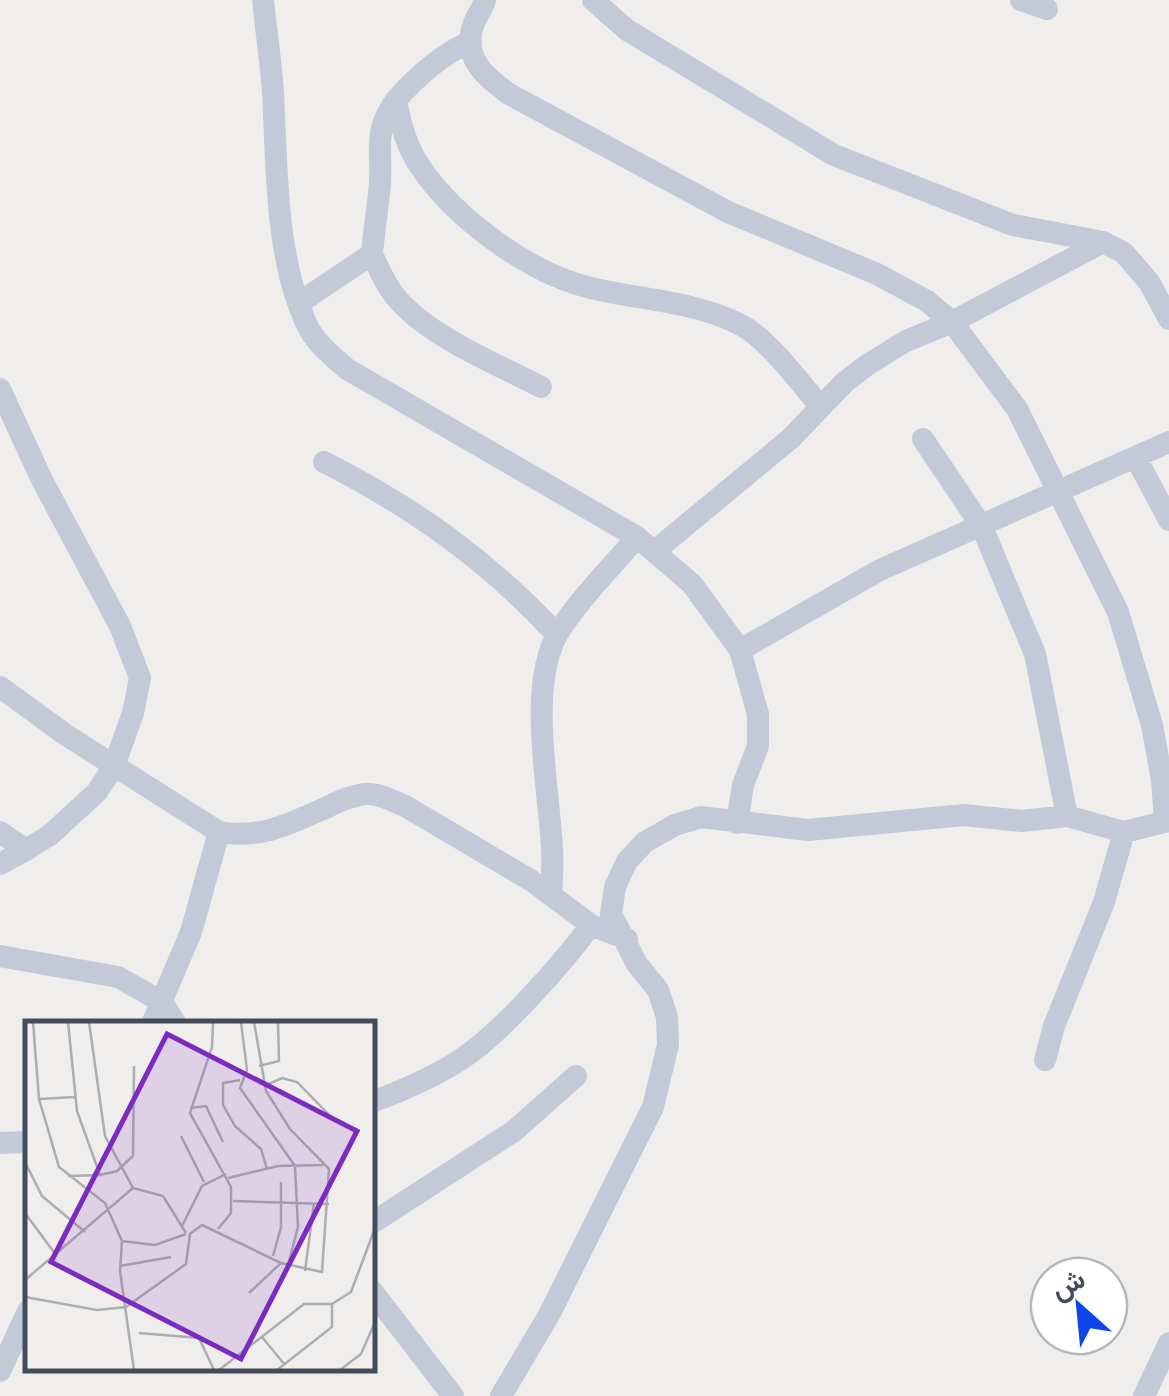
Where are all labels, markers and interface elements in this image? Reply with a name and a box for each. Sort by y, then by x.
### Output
inset map [25,1021,375,1371]
north arrow [1029,1256,1129,1356]
text: ش [1045,1262,1091,1307]

